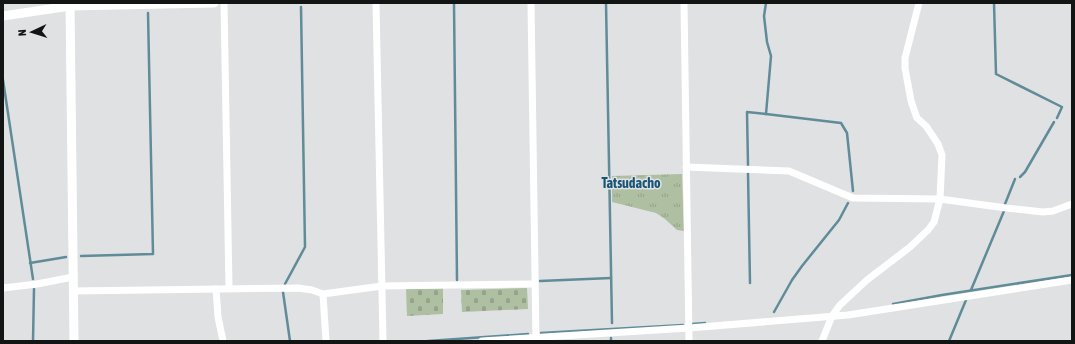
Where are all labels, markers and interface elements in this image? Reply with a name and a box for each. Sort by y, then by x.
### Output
north arrow [12,12,52,52]
text: N [16,29,28,36]
district label: Tatsudacho [601,175,661,191]

